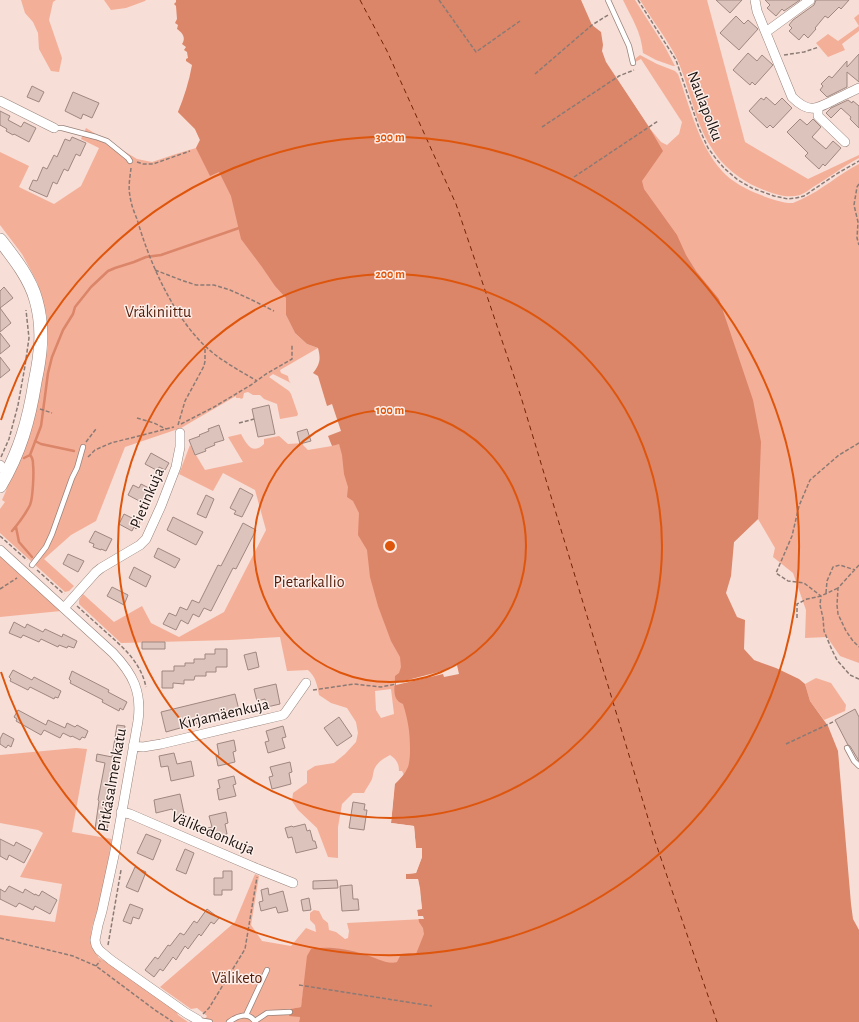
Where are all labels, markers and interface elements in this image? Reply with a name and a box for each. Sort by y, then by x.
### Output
street label: Naulapolku [684,69,726,143]
text: 300 m [375,131,405,143]
text: 200 m [375,268,405,280]
park label: Vräkiniittu [125,304,191,320]
text: 100 m [376,404,404,416]
street label: Pietinkuja [127,465,168,531]
centre of rings [383,539,397,553]
park label: Pietarkallio [273,574,345,590]
street label: Kirjamäenkuja [177,696,271,733]
street label: Pitkäsalmenkatu [95,727,129,833]
street label: Välikedonkuja [168,808,257,859]
park label: Väliketo [212,970,262,986]

